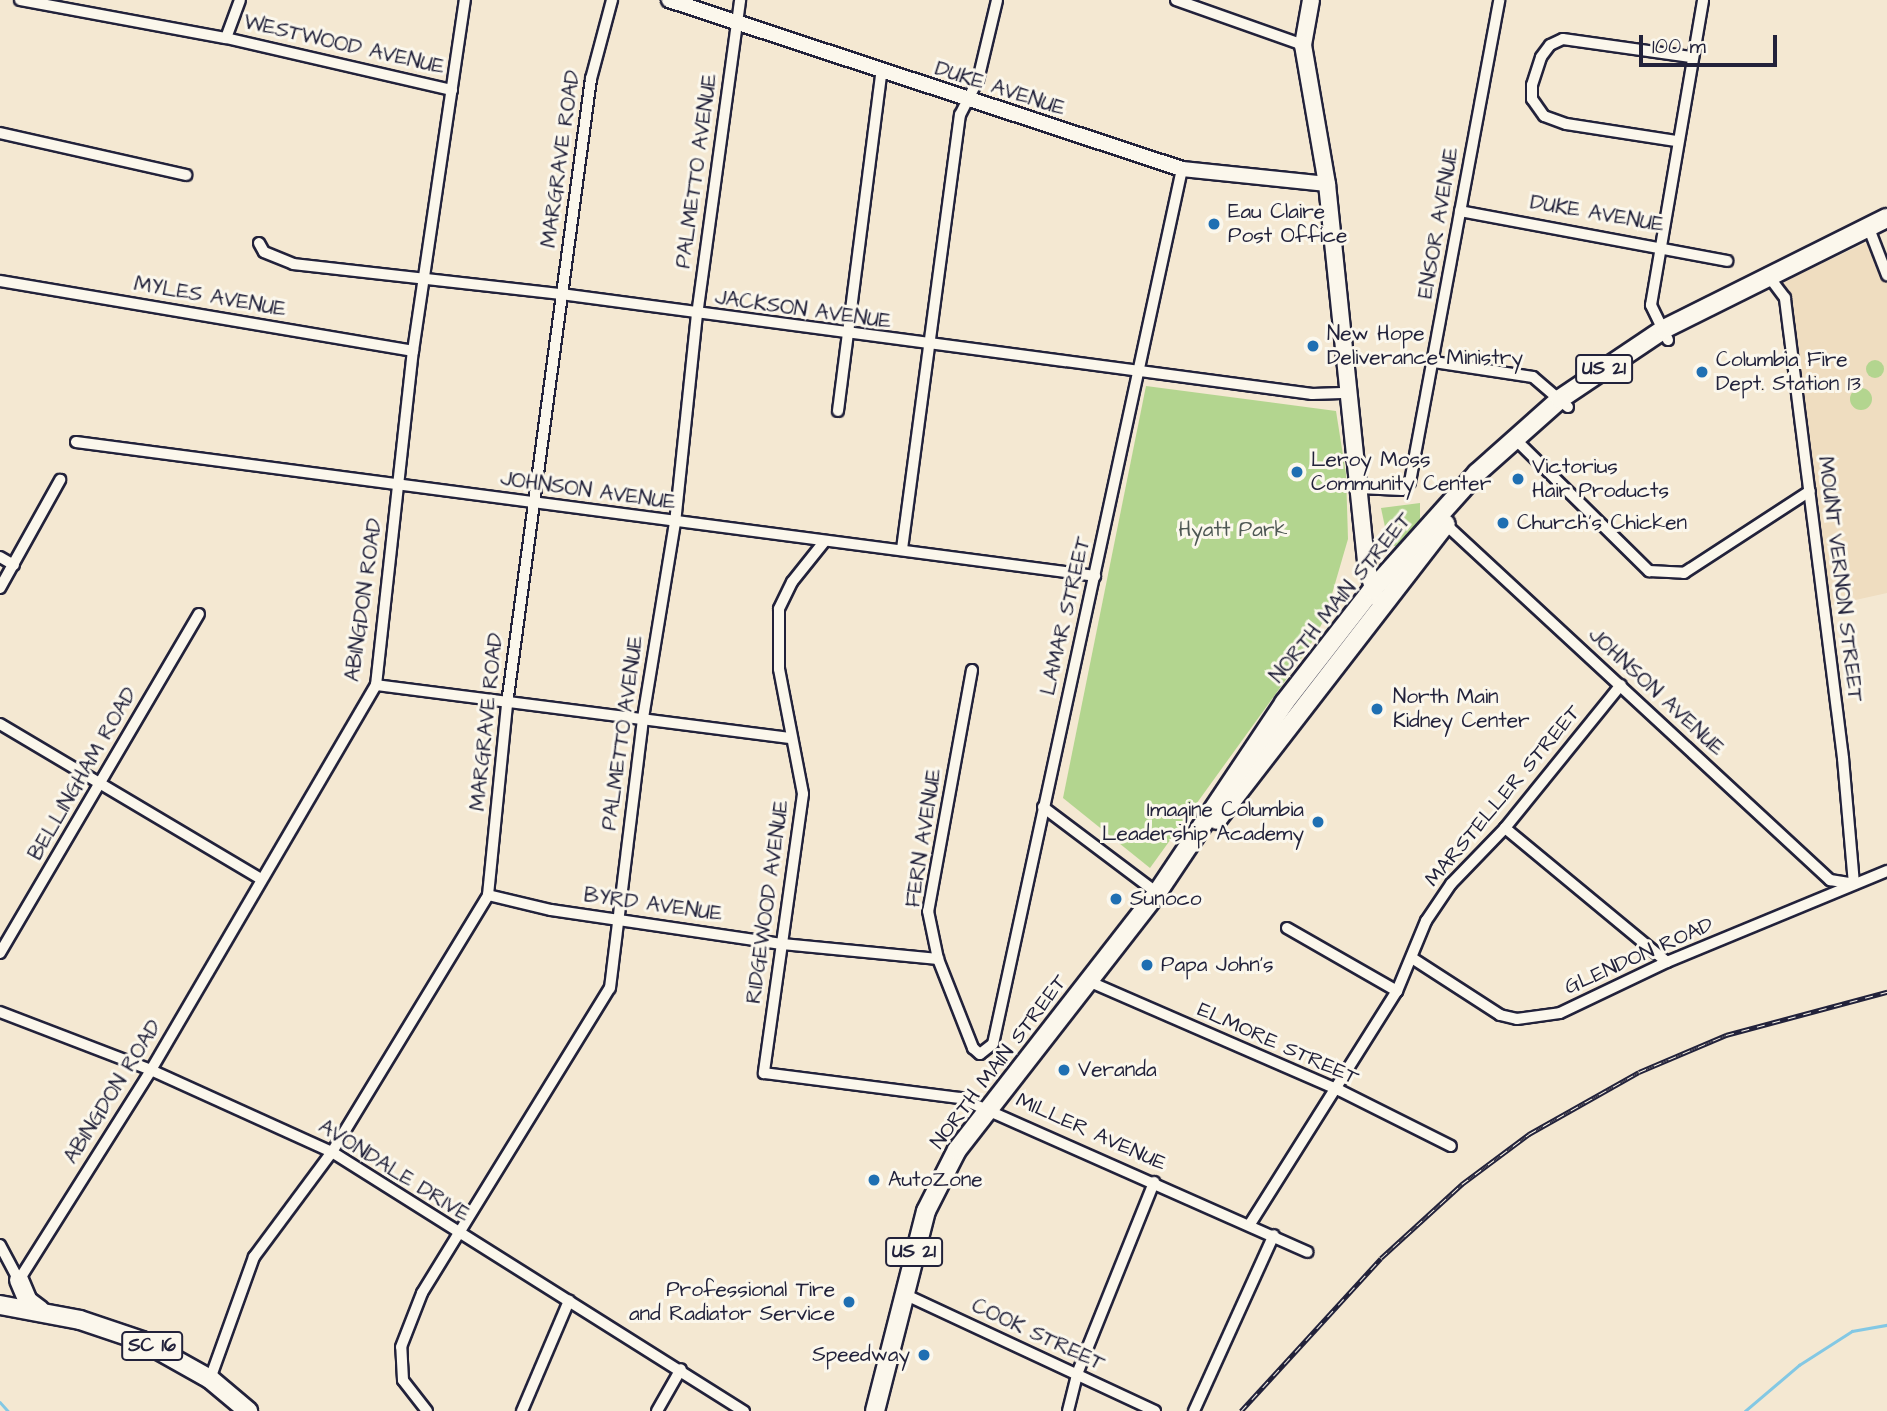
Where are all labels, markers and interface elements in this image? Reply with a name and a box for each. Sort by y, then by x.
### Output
street label: WESTWOOD AVENUE [241,10,447,80]
scale bar [1642,21,1780,65]
text: 100 m [1652,32,1706,61]
street label: DUKE AVENUE [932,56,1068,122]
street label: MARGRAVE ROAD [536,69,586,249]
street label: PALMETTO AVENUE [671,72,723,270]
street label: ENSOR AVENUE [1413,145,1465,301]
street label: DUKE AVENUE [1528,190,1666,238]
place label: Eau Claire Post Office [1228,199,1347,249]
marker: Eau Claire Post Office [1206,216,1222,232]
street label: MYLES AVENUE [132,271,288,323]
street label: JACKSON AVENUE [713,285,893,335]
place label: New Hope Deliverance Ministry [1327,321,1523,371]
marker: New Hope Deliverance Ministry [1305,338,1321,354]
place label: Columbia Fire Dept. Station 13 [1716,347,1861,397]
road number: US 21 [1574,354,1634,384]
marker: Columbia Fire Dept. Station 13 [1694,364,1710,380]
place label: Leroy Moss Community Center [1311,447,1491,497]
place label: Victorius Hair Products [1532,454,1669,504]
street label: MOUNT VERNON STREET [1812,455,1868,703]
marker: Leroy Moss Community Center [1289,464,1305,480]
street label: JOHNSON AVENUE [499,466,677,516]
marker: Victorius Hair Products [1510,471,1526,487]
street label: NORTH MAIN STREET [1265,508,1417,688]
place label: Church's Chicken [1517,510,1687,536]
marker: Church's Chicken [1495,515,1511,531]
street label: ABINGDON ROAD [340,517,388,683]
park label: Hyatt Park [1179,517,1287,543]
street label: LAMAR STREET [1036,534,1096,698]
street label: JOHNSON AVENUE [1583,623,1729,761]
street label: MARGRAVE ROAD [465,632,509,812]
street label: PALMETTO AVENUE [597,634,649,832]
street label: BELLINGHAM ROAD [23,683,143,865]
place label: North Main Kidney Center [1393,684,1530,734]
marker: North Main Kidney Center [1367,699,1387,719]
street label: MARSTELLER STREET [1420,700,1586,892]
street label: FERN AVENUE [901,767,947,909]
place label: Imagine Columbia Leadership Academy [1102,797,1304,847]
street label: RIDGEWOOD AVENUE [741,799,795,1005]
marker: Imagine Columbia Leadership Academy [1310,814,1326,830]
street label: BYRD AVENUE [582,883,724,927]
place label: Sunoco [1130,886,1202,912]
marker: Sunoco [1108,891,1124,907]
street label: GLENDON ROAD [1561,912,1717,1000]
place label: Papa John's [1161,952,1274,978]
marker: Papa John's [1139,957,1155,973]
street label: NORTH MAIN STREET [925,970,1073,1154]
street label: ELMORE STREET [1194,997,1362,1091]
street label: ABINGDON ROAD [59,1016,167,1168]
place label: Veranda [1078,1057,1157,1083]
marker: Veranda [1056,1062,1072,1078]
street label: MILLER AVENUE [1012,1088,1170,1176]
street label: AVONDALE DRIVE [314,1114,474,1228]
place label: AutoZone [888,1167,983,1193]
marker: AutoZone [866,1172,882,1188]
road number: US 21 [884,1236,944,1268]
place label: Professional Tire and Radiator Service [629,1277,835,1327]
street label: COOK STREET [968,1293,1108,1377]
marker: Professional Tire and Radiator Service [841,1294,857,1310]
road number: SC 16 [120,1330,184,1362]
place label: Speedway [812,1342,910,1368]
marker: Speedway [916,1347,932,1363]

